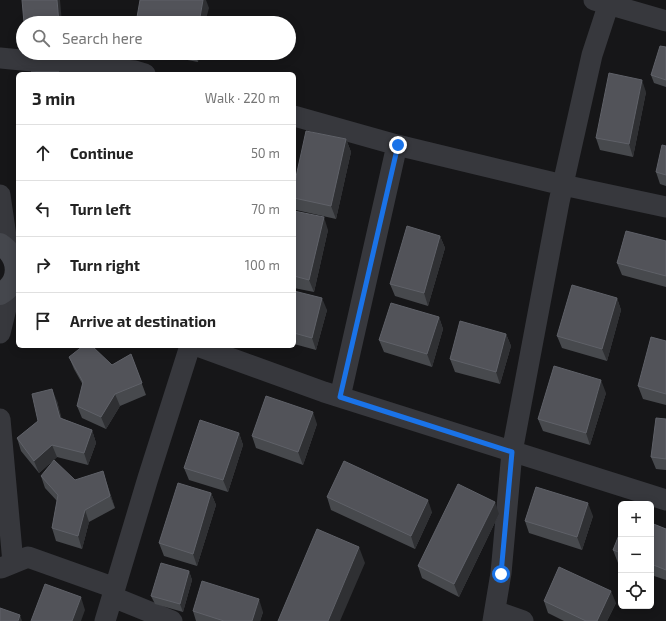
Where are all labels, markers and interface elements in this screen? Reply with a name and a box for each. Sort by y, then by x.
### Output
search box [16,16,296,60]
icon: search [30,27,52,49]
text: Search here [62,29,143,47]
text: 3 min [32,88,75,108]
text: Walk · 220 m [205,90,280,106]
route end [389,136,407,154]
icon: ahead [32,142,54,164]
text: Continue [70,144,133,162]
text: 50 m [251,145,280,161]
icon: left [32,198,54,220]
text: Turn left [70,200,131,218]
text: 70 m [251,201,280,217]
icon: right [32,254,54,276]
text: Turn right [70,256,140,274]
text: 100 m [245,257,280,273]
icon: arrive [32,310,54,332]
text: Arrive at destination [70,312,216,330]
map controls [618,501,654,609]
button: + [618,501,654,537]
button: − [618,537,654,573]
route start [492,565,510,583]
button: locate [618,573,654,609]

